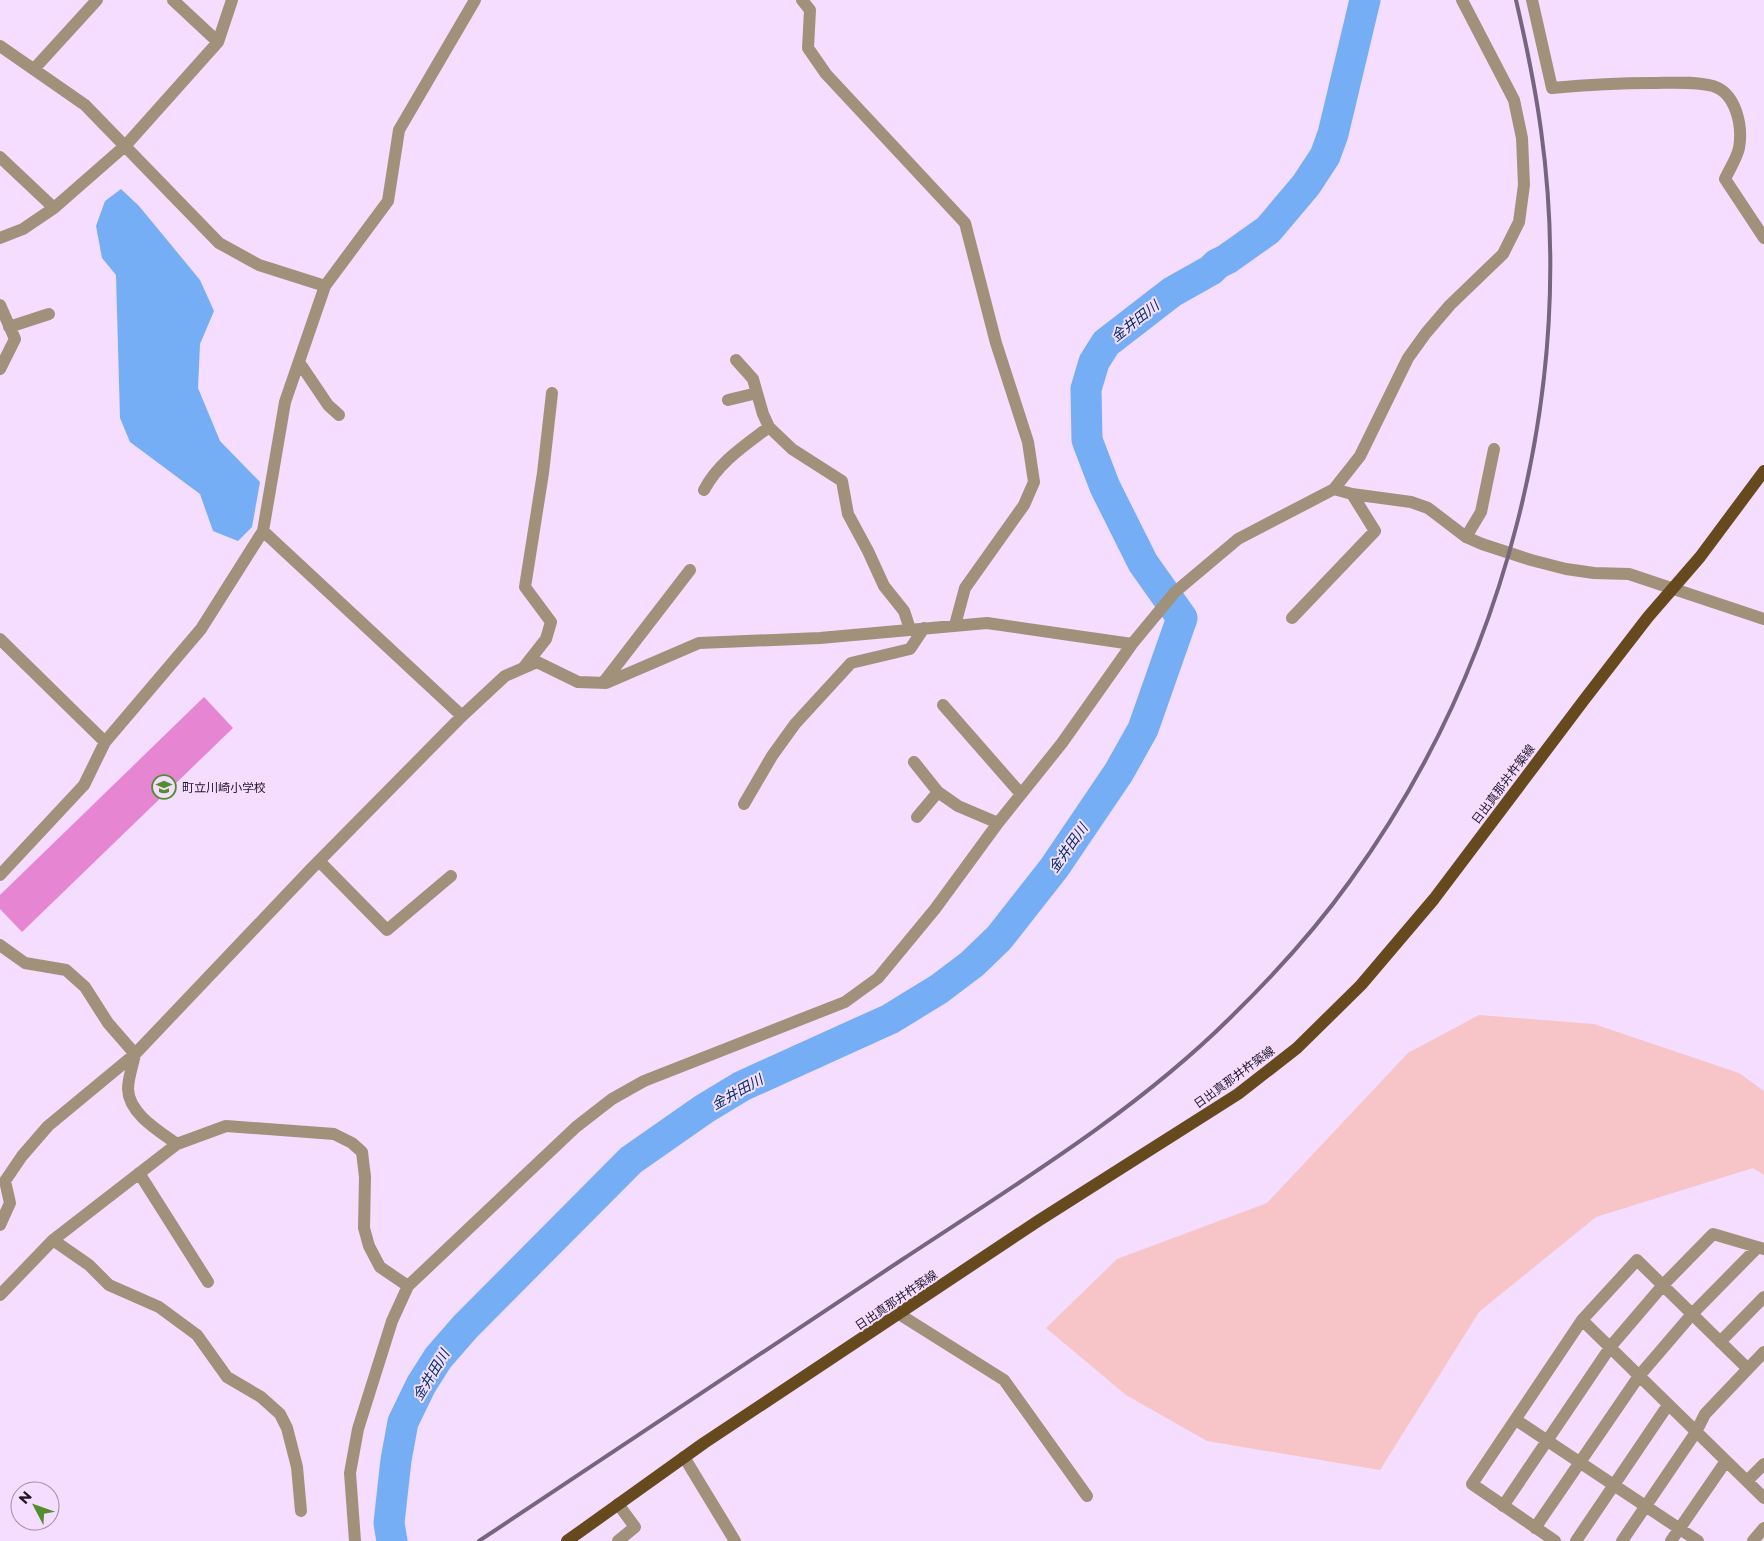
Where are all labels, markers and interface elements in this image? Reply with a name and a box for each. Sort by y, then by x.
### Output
water label: 金井田川 [1107,295,1164,345]
street label: 日出真那井杵築線 [1468,741,1538,827]
school or university icon: 町立川崎小学校 [151,774,177,800]
place label: 町立川崎小学校 [182,780,266,795]
water label: 金井田川 [1045,818,1093,876]
street label: 日出真那井杵築線 [1191,1043,1277,1111]
water label: 金井田川 [708,1070,768,1113]
street label: 日出真那井杵築線 [852,1267,940,1333]
water label: 金井田川 [409,1345,454,1404]
north arrow [10,1481,60,1531]
text: N [15,1487,36,1508]

